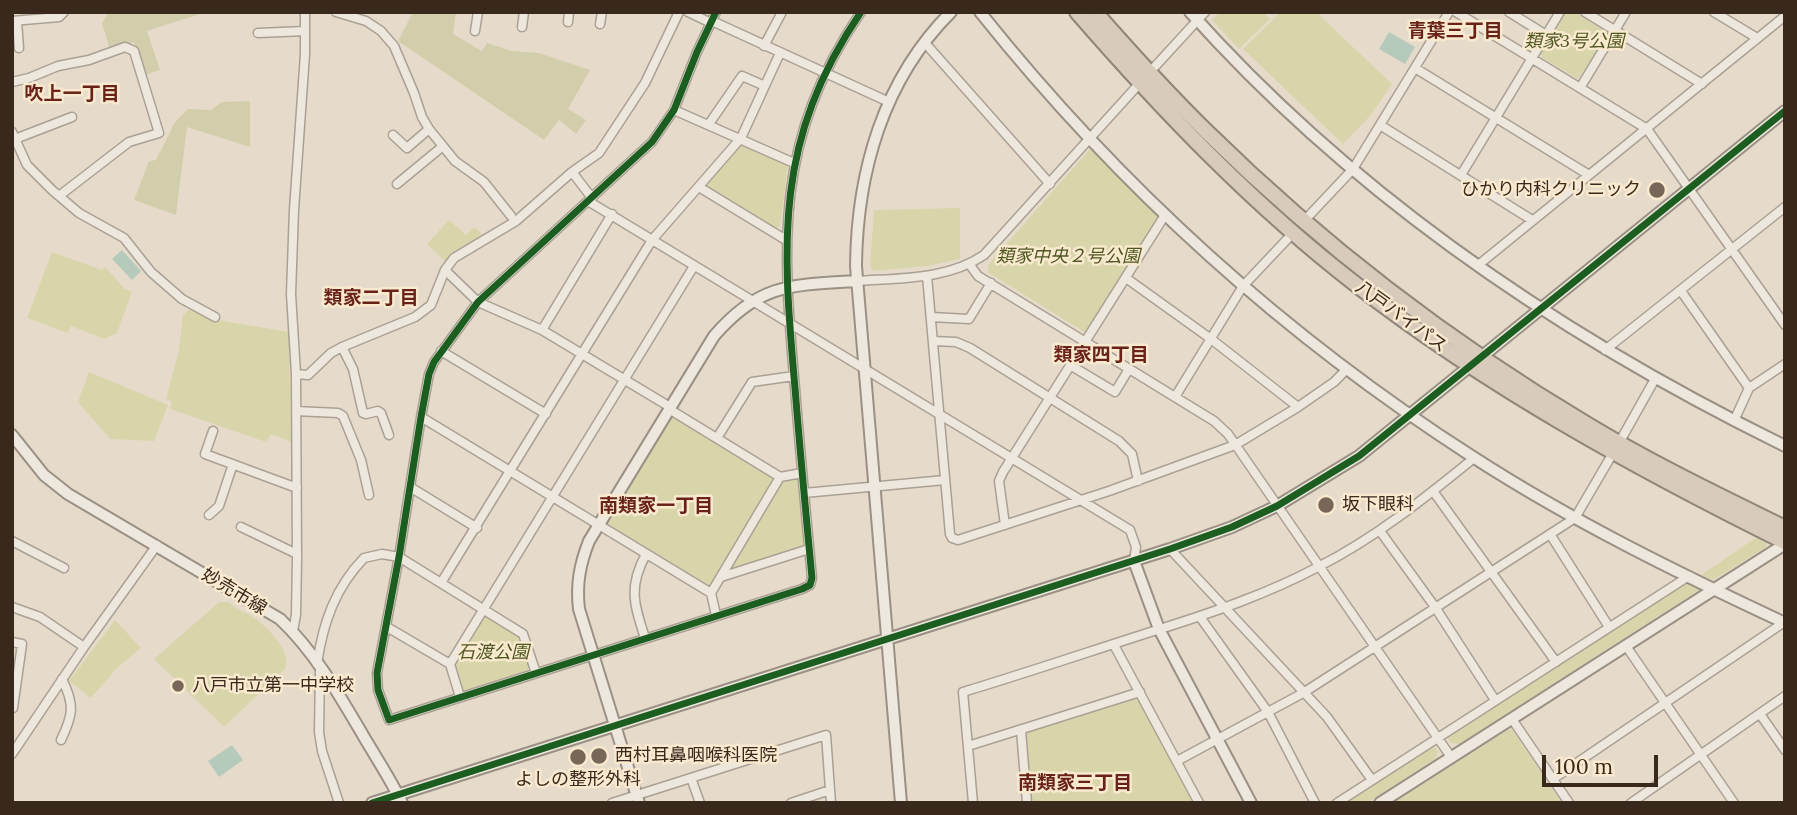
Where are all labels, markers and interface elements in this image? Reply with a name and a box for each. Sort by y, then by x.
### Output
district label: 青葉三丁目 [1408,21,1502,43]
park label: 類家3号公園 [1524,31,1624,53]
district label: 吹上一丁目 [25,84,119,106]
place label: ひかり内科クリニック [1461,179,1641,201]
marker: ひかり内科クリニック [1647,180,1667,200]
park label: 類家中央２号公園 [996,246,1140,268]
street label: 八戸バイパス [1351,277,1451,357]
district label: 類家二丁目 [324,288,418,310]
district label: 類家四丁目 [1054,345,1148,367]
place label: 坂下眼科 [1342,494,1414,516]
marker: 坂下眼科 [1316,495,1336,515]
district label: 南類家一丁目 [599,496,713,518]
street label: 妙売市線 [198,564,270,620]
park label: 石渡公園 [457,642,529,664]
place label: 八戸市立第一中学校 [192,675,354,697]
marker: 八戸市立第一中学校 [170,678,186,694]
scale bar [1545,742,1660,786]
place label: 西村耳鼻咽喉科医院 [615,745,777,767]
marker: 西村耳鼻咽喉科医院 [589,746,609,766]
marker: よしの整形外科 [568,747,588,767]
text: 100 m [1555,753,1613,780]
place label: よしの整形外科 [515,769,641,791]
district label: 南類家三丁目 [1018,773,1132,795]

